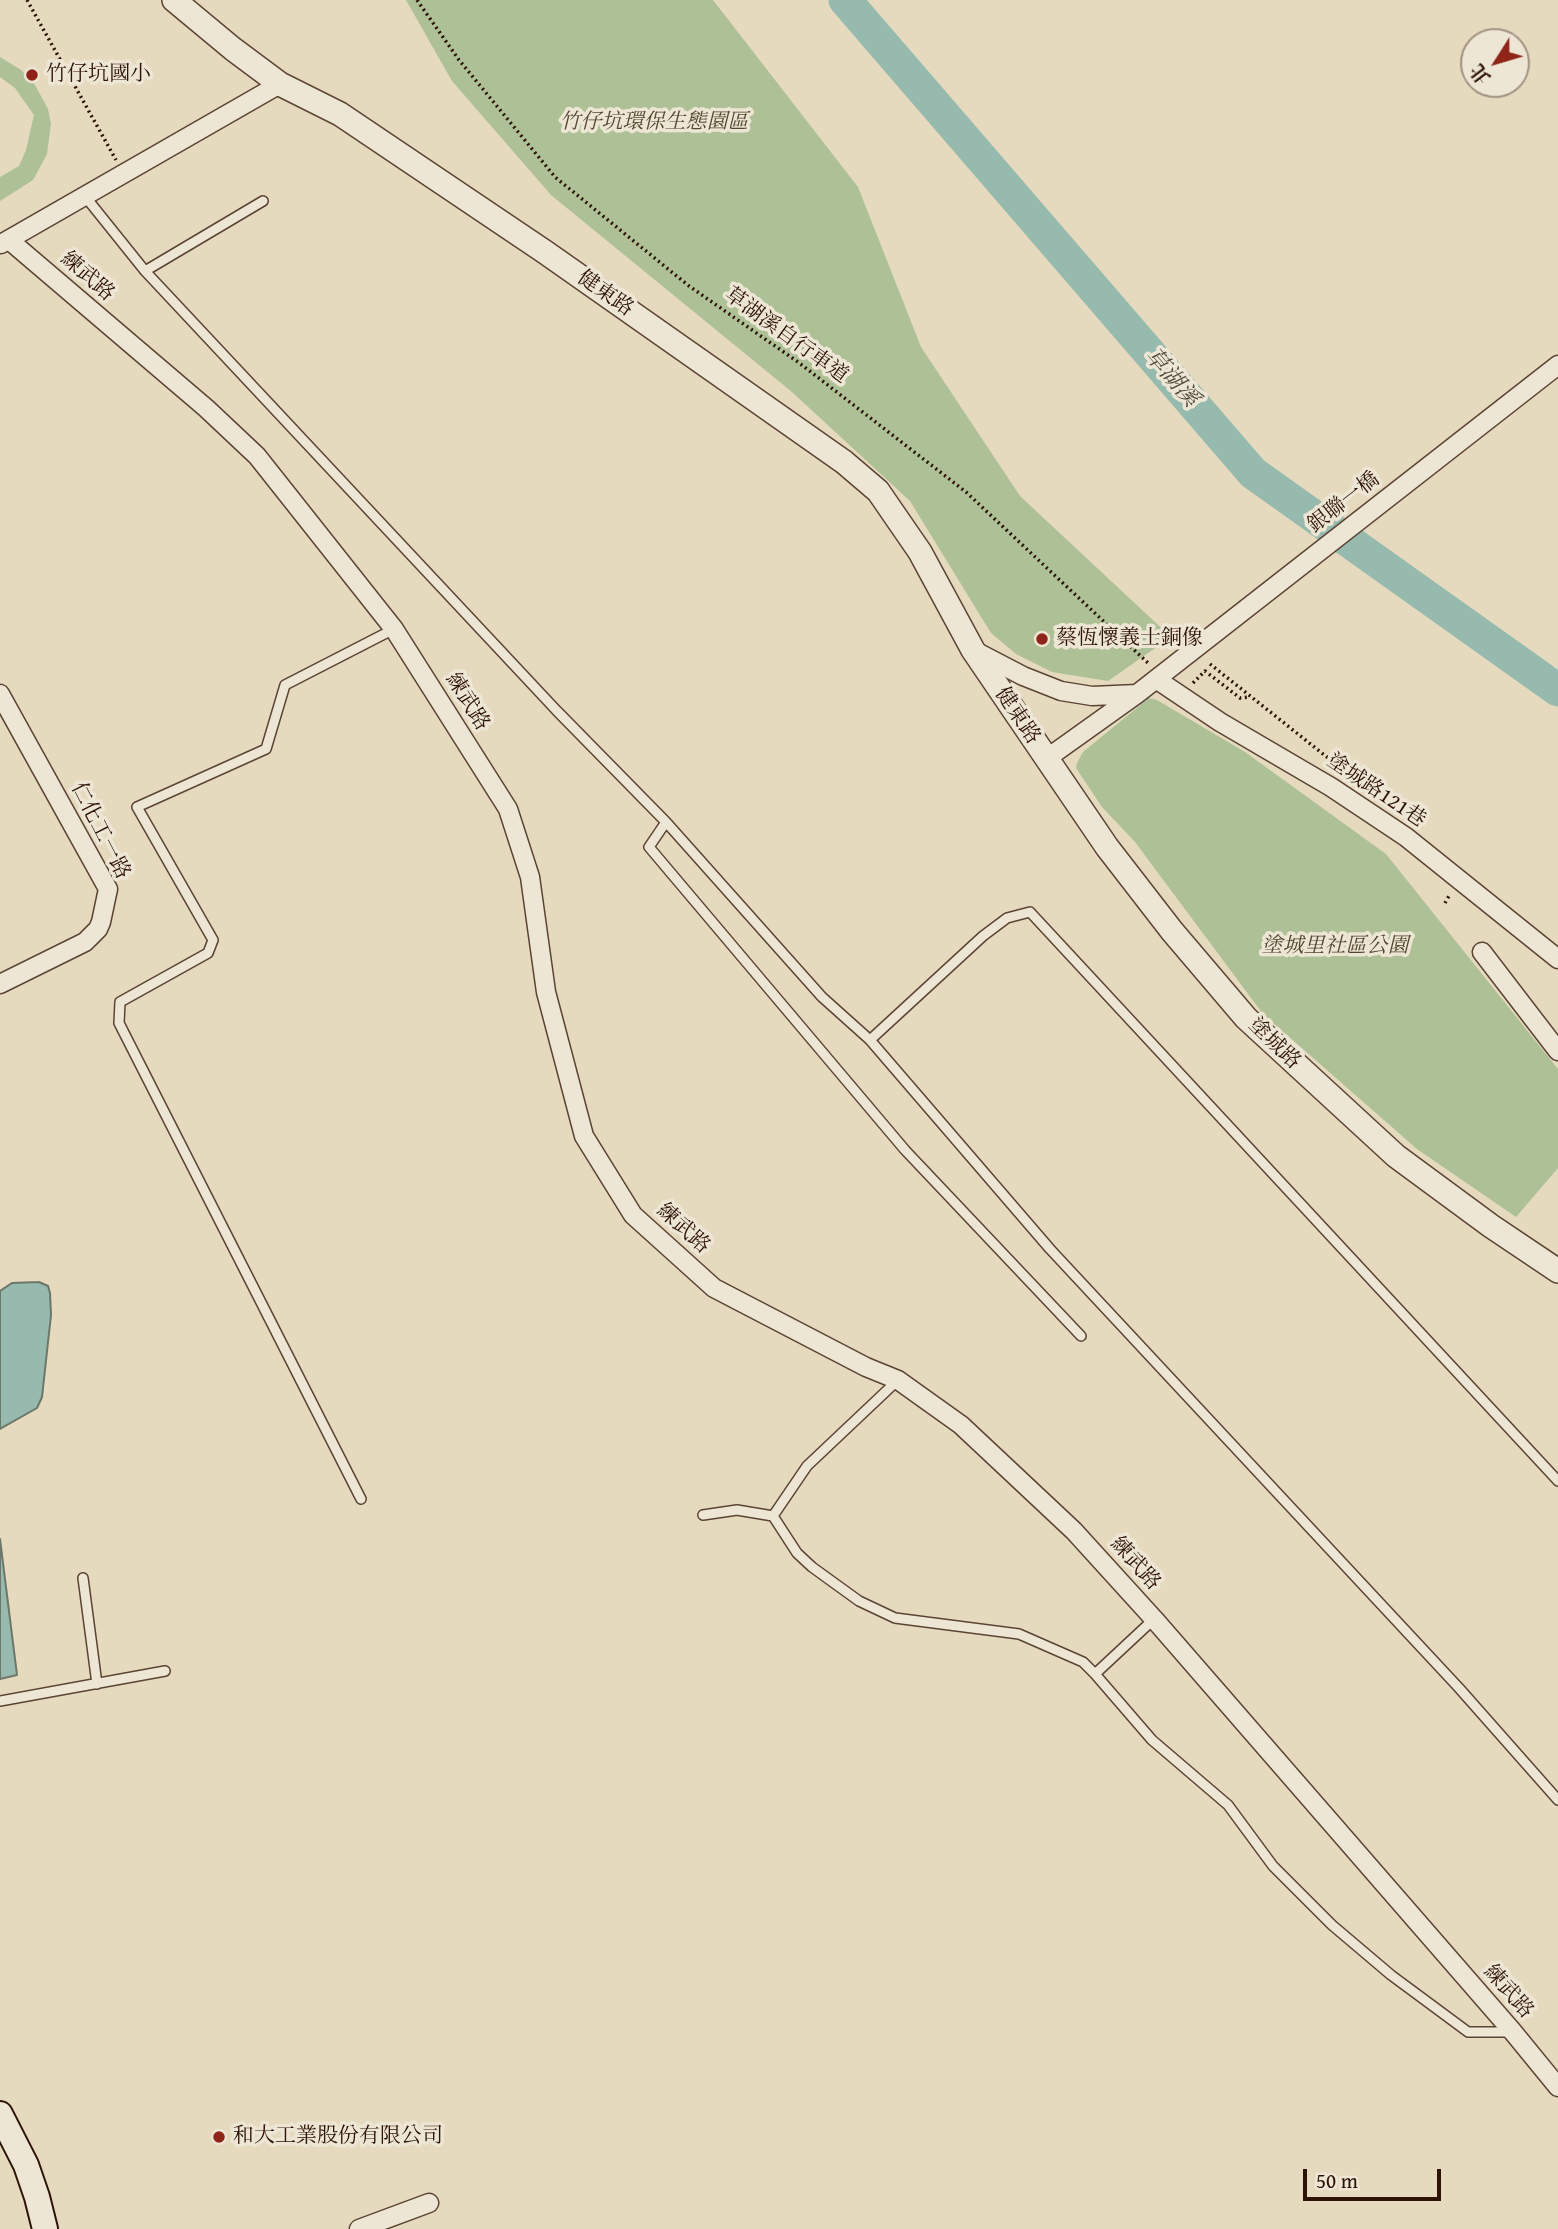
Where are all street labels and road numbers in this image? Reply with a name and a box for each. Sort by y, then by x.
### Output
street label: 練武路 [55,247,119,307]
street label: 健東路 [572,266,638,322]
street label: 草湖溪自行車道 [719,283,853,389]
street label: 銀聯一橋 [1303,467,1385,539]
street label: 練武路 [440,669,494,735]
street label: 健東路 [989,683,1045,749]
street label: 塗城路121巷 [1322,749,1430,833]
street label: 仁化工一路 [65,779,135,883]
street label: 塗城路 [1243,1013,1305,1075]
street label: 練武路 [651,1199,715,1259]
street label: 練武路 [1105,1532,1165,1596]
street label: 練武路 [1478,1960,1538,2024]

